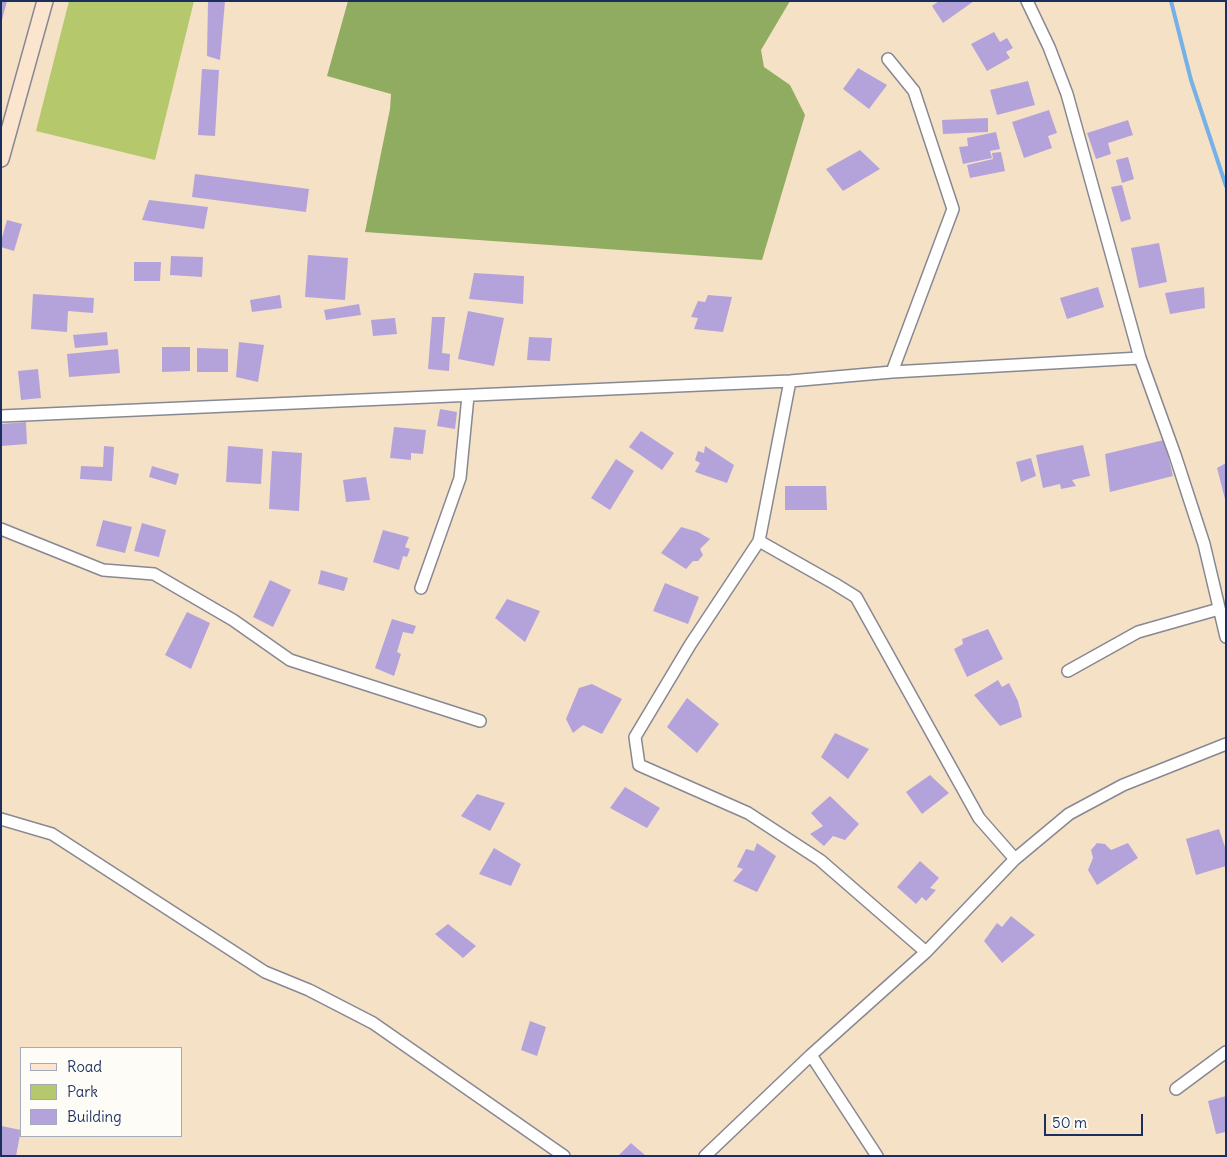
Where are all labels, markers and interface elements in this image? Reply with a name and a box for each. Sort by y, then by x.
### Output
legend [20,1047,182,1137]
text: Road [67,1057,102,1076]
text: Park [67,1082,98,1101]
scale bar [1047,1104,1146,1136]
text: Building [67,1107,122,1126]
text: 50 m [1052,1113,1087,1132]

